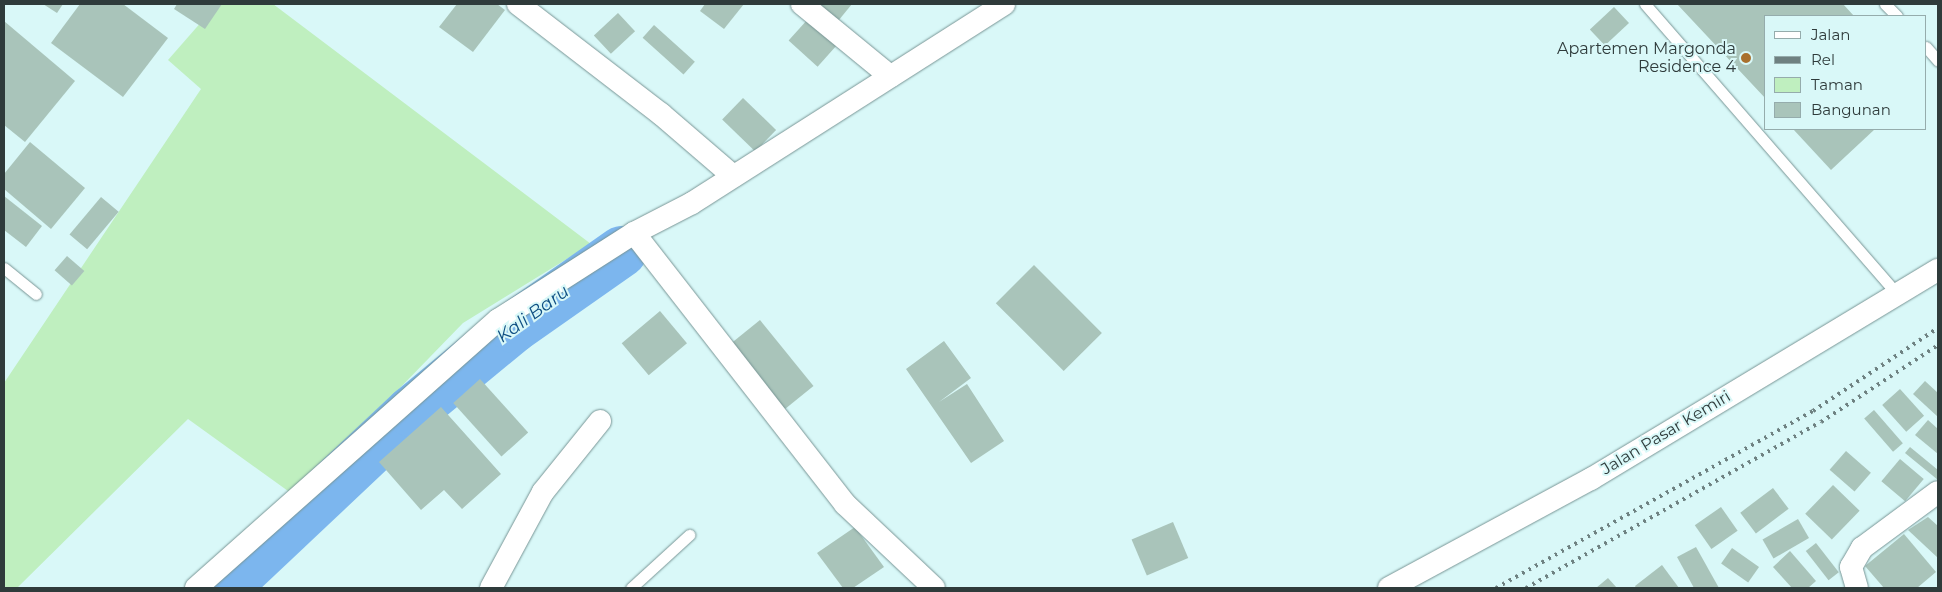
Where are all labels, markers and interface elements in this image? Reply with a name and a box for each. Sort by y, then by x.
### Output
legend [1764,15,1927,130]
text: Jalan [1811,25,1850,44]
place label: Apartemen Margonda Residence 4 [1557,39,1736,77]
text: Rel [1811,50,1835,69]
marker: Apartemen Margonda Residence 4 [1740,52,1752,64]
text: Taman [1811,75,1863,94]
text: Bangunan [1811,100,1891,119]
water label: Kali Baru [493,281,573,347]
street label: Jalan Pasar Kemiri [1598,387,1734,479]

